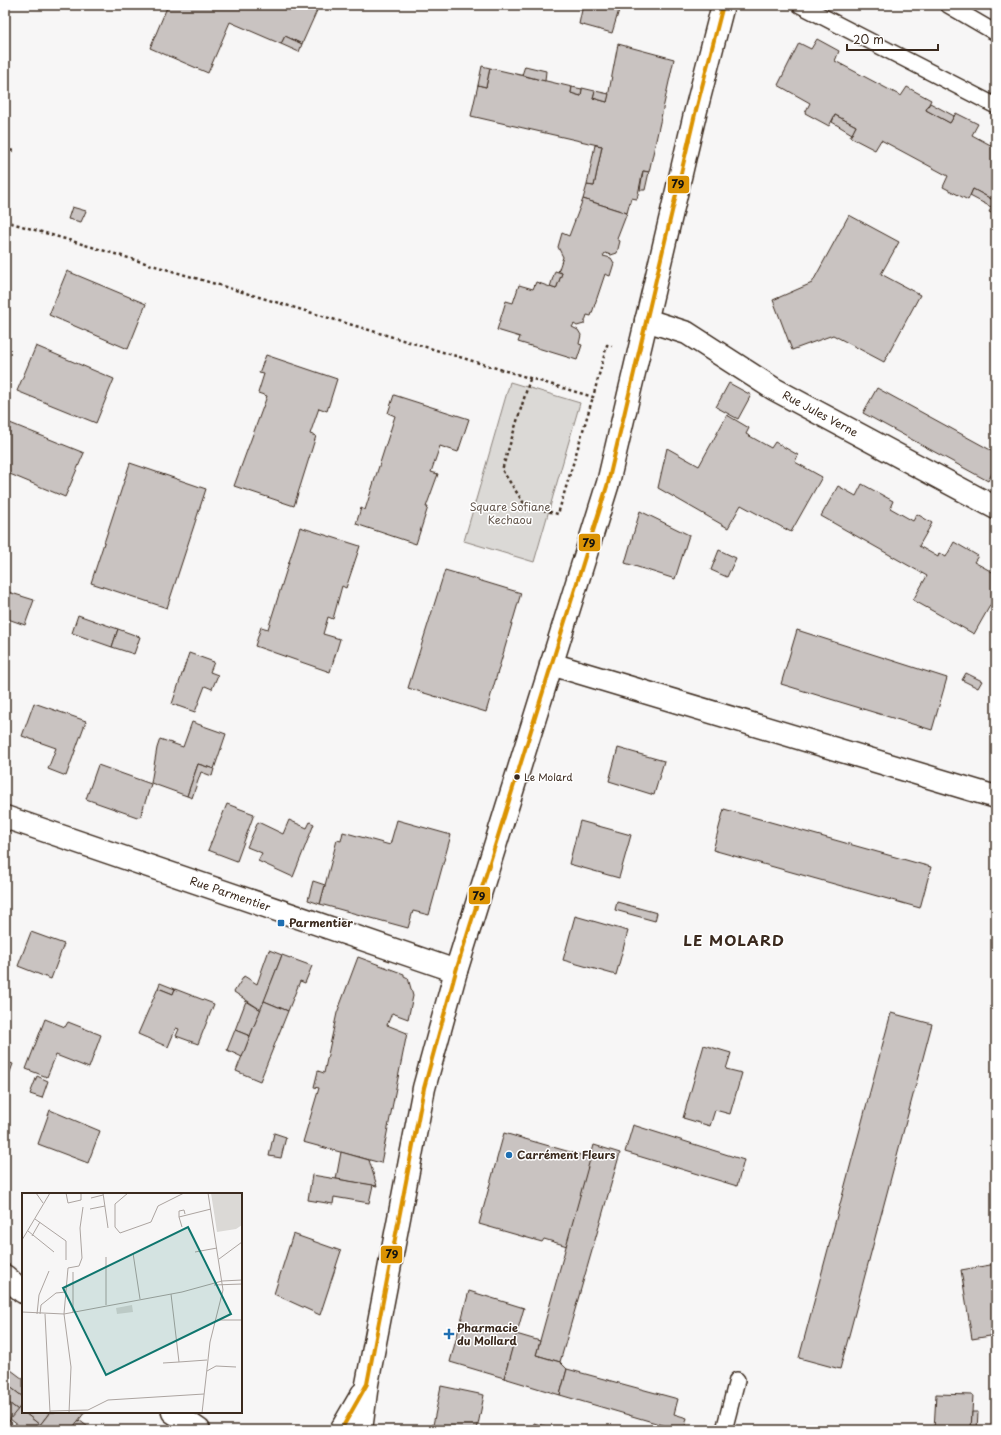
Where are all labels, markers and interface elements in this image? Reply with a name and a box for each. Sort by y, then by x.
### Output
scale bar [847,26,938,52]
text: 20 m [853,30,884,48]
line badge: 79 [667,175,690,194]
text: 79 [672,175,685,192]
street label: Rue Jules Verne [780,386,861,441]
park label: Square Sofiane Kechaou [469,498,551,528]
line badge: 79 [578,533,601,552]
text: 79 [583,534,596,551]
place label: Le Molard [524,769,573,784]
marker: Le Molard [512,772,522,782]
street label: Rue Parmentier [188,872,273,915]
line badge: 79 [468,886,491,905]
text: 79 [473,887,486,904]
place label: Parmentier [289,914,353,931]
marker: Parmentier [276,918,286,928]
district label: LE MOLARD [683,928,785,951]
place label: Carrément Fleurs [517,1146,615,1163]
marker: Carrément Fleurs [504,1150,514,1160]
inset map [22,1193,242,1413]
line badge: 79 [380,1245,403,1264]
text: 79 [386,1245,399,1262]
place label: Pharmacie du Mollard [457,1319,518,1349]
marker: Pharmacie du Mollard [444,1329,454,1339]

